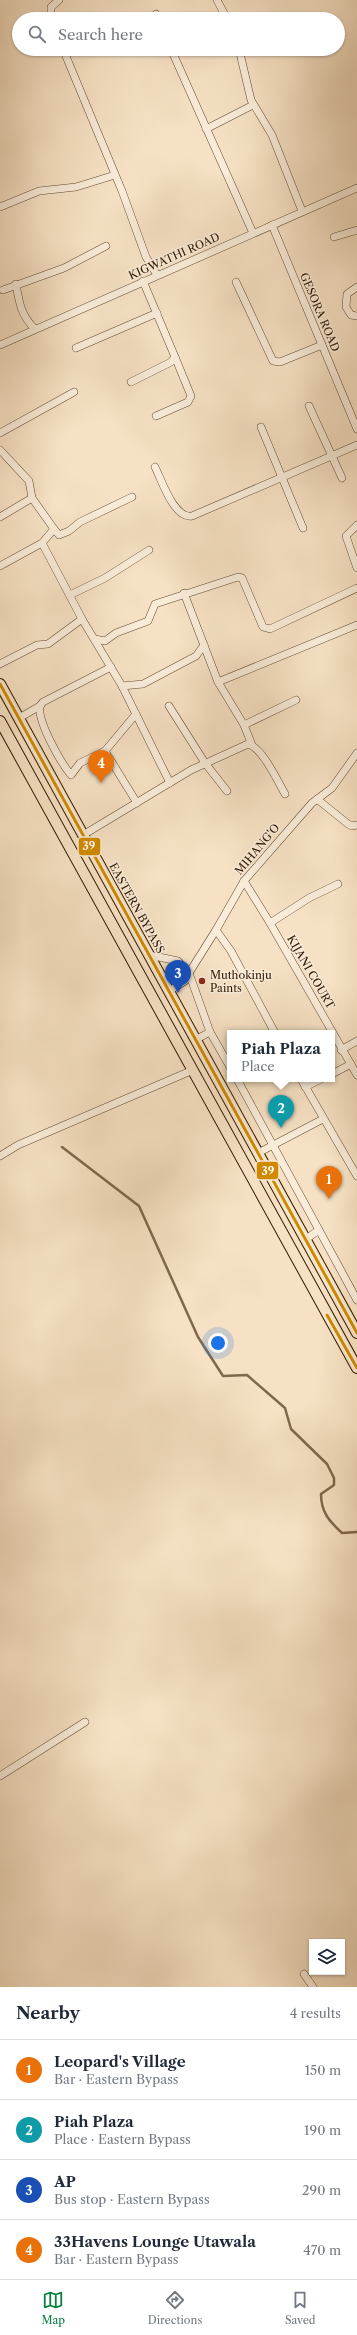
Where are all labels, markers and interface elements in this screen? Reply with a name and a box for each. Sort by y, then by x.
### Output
search box [12,12,345,56]
icon: search [26,23,48,45]
text: Search here [58,25,143,44]
street label: KIGWATHI ROAD [126,230,222,282]
street label: GESORA ROAD [297,270,343,354]
pin: 4 [88,750,114,783]
street label: MIHANG'O [232,821,282,877]
line badge: 39 [78,837,101,856]
text: 39 [83,839,96,853]
street label: EASTERN BYPASS [106,860,168,956]
street label: KIJANI COURT [284,933,338,1012]
pin: 3 [165,960,191,993]
place label: Muthokinju Paints [210,968,272,995]
marker: Muthokinju Paints [197,976,207,986]
popup [227,1030,335,1082]
text: Piah Plaza [241,1039,321,1058]
text: Place [241,1058,275,1074]
pin: 2 [268,1095,294,1128]
line badge: 39 [256,1161,279,1180]
text: 39 [262,1164,275,1178]
pin: 1 [316,1166,342,1199]
your location [208,1333,228,1353]
map controls [309,1939,345,1975]
button: layers [309,1939,345,1975]
text: Nearby [16,2003,80,2023]
text: 4 results [290,2005,341,2021]
text: Leopard's Village [54,2052,186,2071]
text: 1 [26,2062,32,2078]
text: 150 m [305,2062,341,2078]
text: Bar · Eastern Bypass [54,2071,178,2087]
text: Piah Plaza [54,2112,134,2131]
text: 2 [25,2122,33,2138]
text: 190 m [304,2122,341,2138]
text: Place · Eastern Bypass [54,2131,191,2147]
text: AP [54,2172,76,2191]
text: 3 [25,2182,33,2198]
text: 290 m [302,2182,341,2198]
text: Bus stop · Eastern Bypass [54,2191,210,2207]
text: 33Havens Lounge Utawala [54,2232,256,2251]
text: 4 [25,2242,33,2258]
text: 470 m [303,2242,341,2258]
text: Bar · Eastern Bypass [54,2251,178,2267]
tab: Map [41,2289,65,2327]
tab: Directions [148,2289,202,2327]
tab: Saved [285,2289,316,2327]

